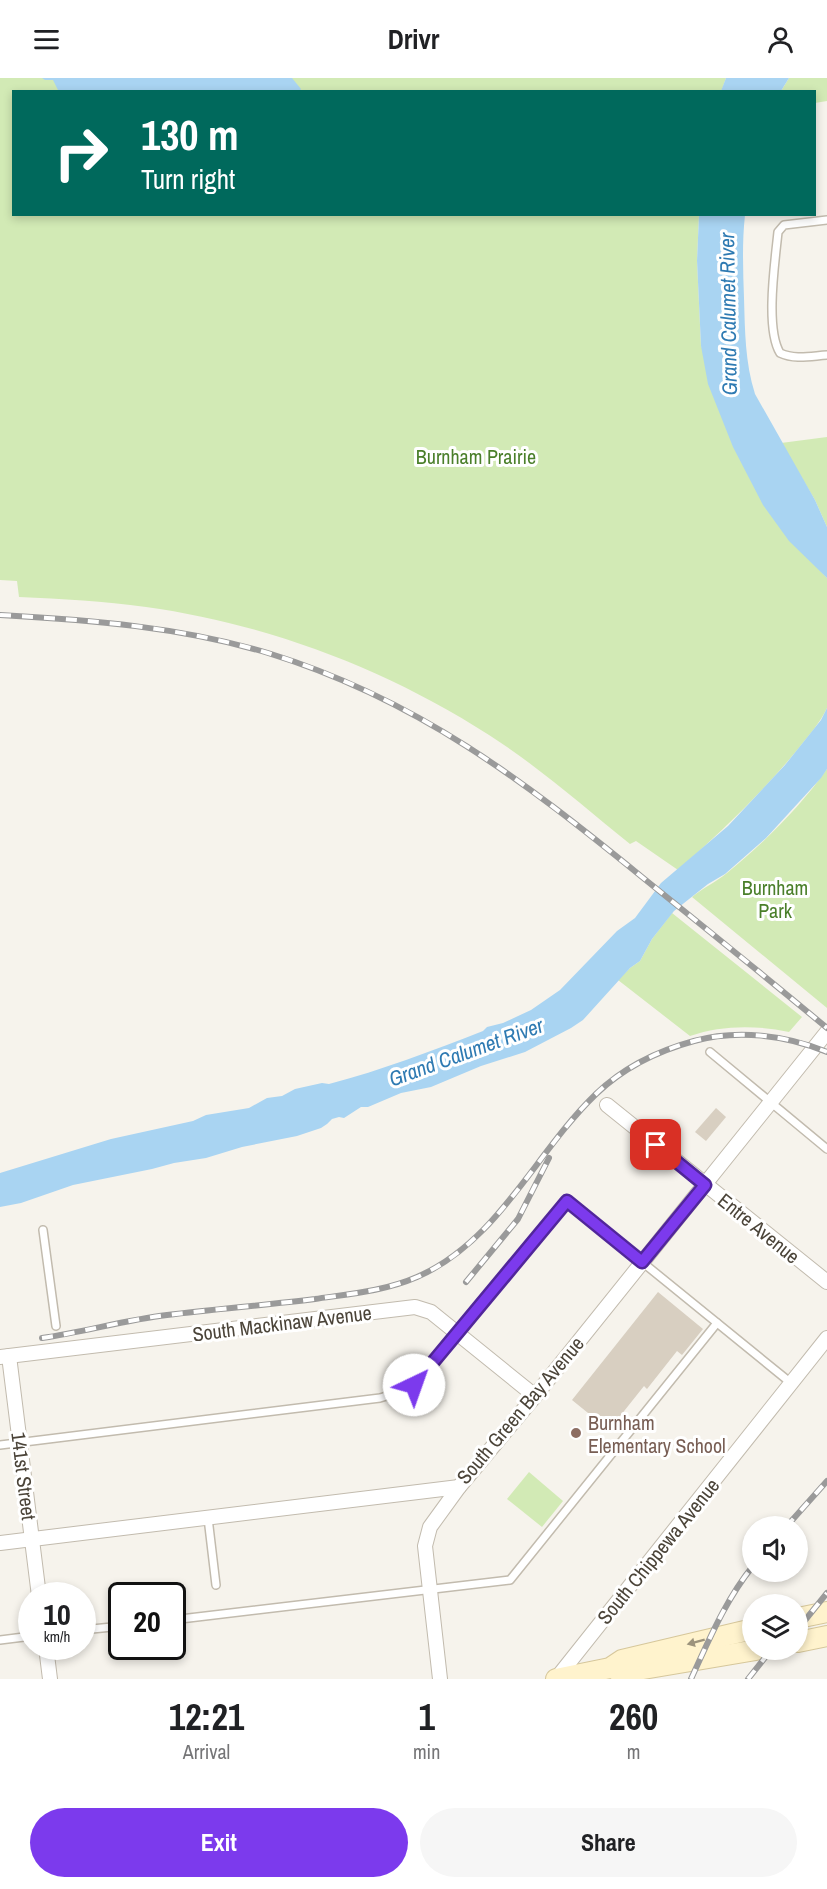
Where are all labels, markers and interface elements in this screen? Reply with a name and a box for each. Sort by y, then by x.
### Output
text: Drivr [388,21,439,57]
icon: menu [30,23,63,56]
icon: person [764,23,797,56]
text: 130 m [141,107,239,163]
icon: right [42,114,120,192]
text: Turn right [141,161,235,197]
water label: Grand Calumet River [712,231,744,396]
park label: Burnham Prairie [416,443,536,470]
park label: Burnham Park [742,874,808,924]
water label: Grand Calumet River [385,1010,549,1093]
pin [630,1119,681,1170]
icon: arrive [639,1128,672,1161]
street label: Entre Avenue [712,1187,806,1269]
street label: South Mackinaw Avenue [191,1299,373,1347]
street label: South Green Bay Avenue [450,1331,590,1489]
position arrow [382,1353,446,1417]
place label: Burnham Elementary School [588,1409,726,1459]
marker: Burnham Elementary School [569,1426,583,1440]
street label: 141st Street [5,1430,43,1522]
street label: South Chippewa Avenue [591,1472,725,1630]
map controls [742,1516,808,1660]
button: sound [742,1516,808,1582]
speed limit sign: 20 [108,1582,186,1660]
text: 10 [43,1594,71,1634]
button: layers [742,1594,808,1660]
text: km/h [44,1626,70,1647]
one-way arrow [687,1638,705,1648]
text: 12:21 [169,1693,244,1741]
text: 1 [418,1693,435,1741]
text: 260 [609,1693,658,1741]
text: Arrival [183,1738,230,1765]
text: min [413,1738,440,1765]
text: m [627,1738,640,1765]
button: Exit [30,1808,408,1877]
button: Share [420,1808,797,1877]

